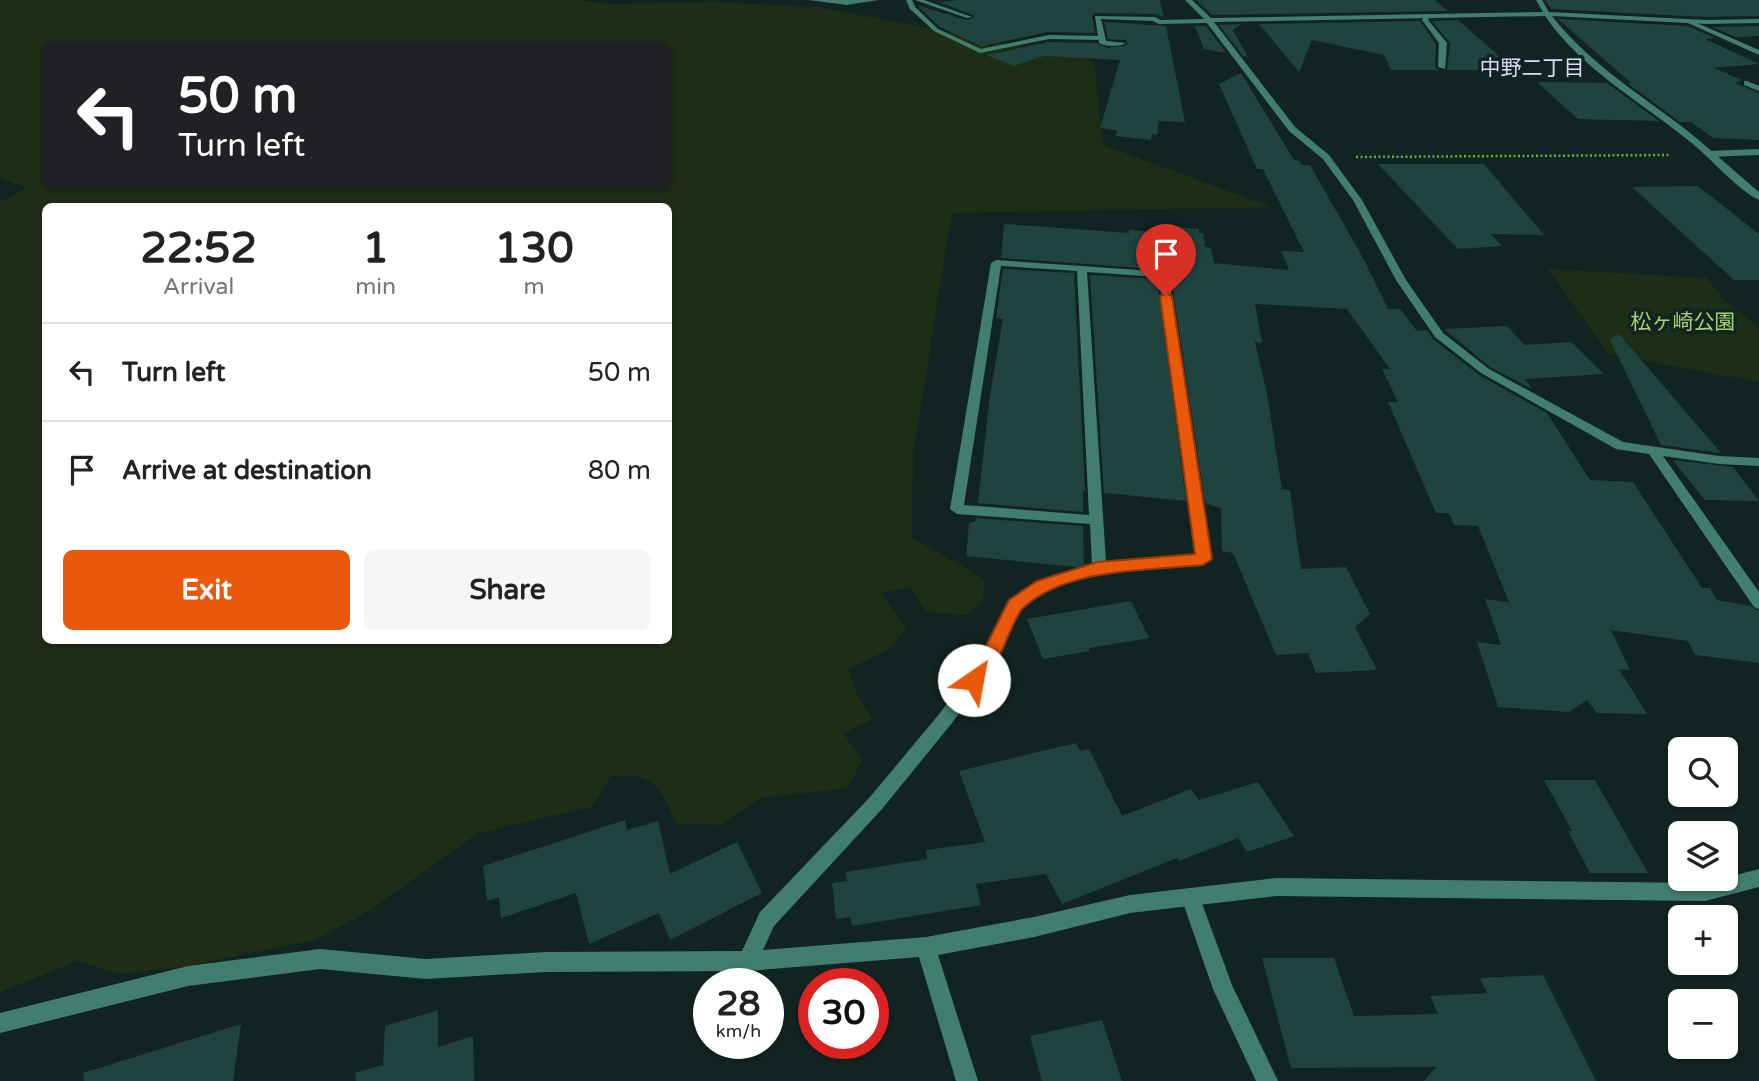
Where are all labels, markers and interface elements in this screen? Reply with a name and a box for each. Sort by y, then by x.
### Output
district label: 中野二丁目 [1480,56,1585,81]
text: 50 m [178,67,297,126]
icon: left [63,70,154,161]
text: Turn left [178,127,305,165]
text: 22:52 [140,223,257,274]
text: 1 [362,223,389,274]
text: 130 [494,223,574,274]
pin [1136,224,1196,296]
icon: arrive [1147,235,1185,273]
text: Arrival [163,273,234,301]
text: min [355,273,396,301]
text: m [523,273,545,301]
park label: 松ヶ崎公園 [1631,310,1736,335]
icon: left [63,353,101,391]
text: Turn left [122,357,225,388]
text: 50 m [588,357,651,388]
icon: arrive [63,451,101,489]
text: Arrive at destination [122,455,372,486]
text: 80 m [588,455,651,486]
button: Exit [63,550,350,630]
button: Share [364,550,651,630]
position arrow [937,643,1011,717]
map controls [1668,737,1738,1059]
button: search [1668,737,1738,807]
button: layers [1668,821,1738,891]
button: + [1668,905,1738,975]
speed limit sign: 30 [798,968,889,1059]
text: 28 [717,983,760,1025]
button: − [1668,989,1738,1059]
text: km/h [716,1020,761,1042]

